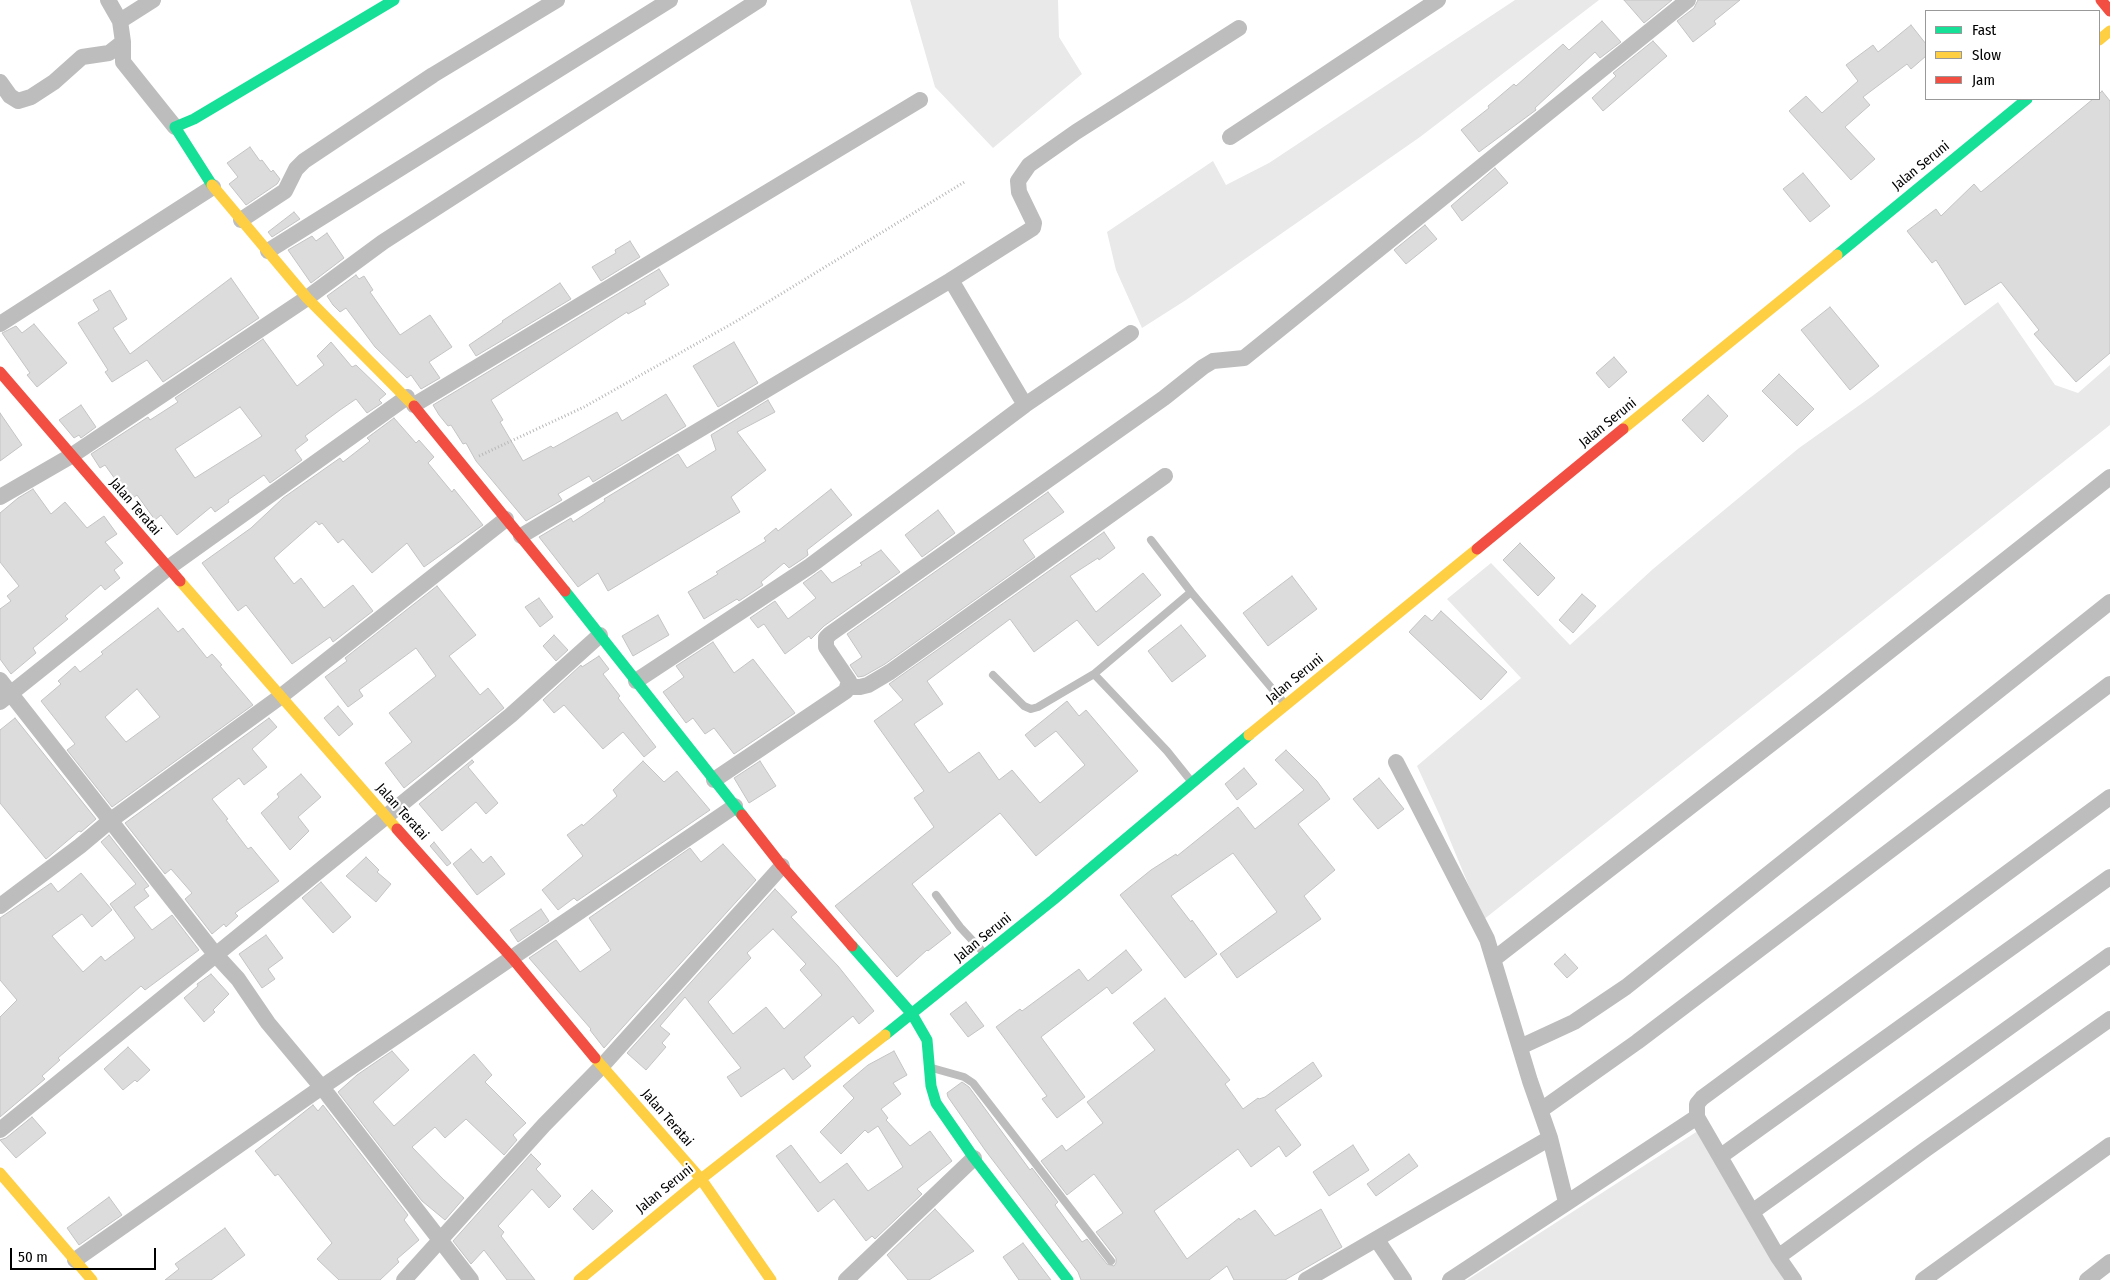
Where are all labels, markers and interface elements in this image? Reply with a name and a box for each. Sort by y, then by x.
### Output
legend [1925,10,2100,100]
text: Fast [1972,21,1996,39]
text: Slow [1972,46,2001,64]
text: Jam [1972,71,1995,89]
street label: Jalan Seruni [1889,138,1953,194]
street label: Jalan Seruni [1576,395,1640,451]
street label: Jalan Teratai [106,475,164,539]
street label: Jalan Seruni [1263,651,1327,707]
street label: Jalan Teratai [372,780,432,844]
street label: Jalan Seruni [951,910,1015,966]
street label: Jalan Teratai [638,1086,696,1150]
street label: Jalan Seruni [633,1161,697,1217]
scale bar [12,1238,159,1270]
text: 50 m [18,1248,48,1266]

